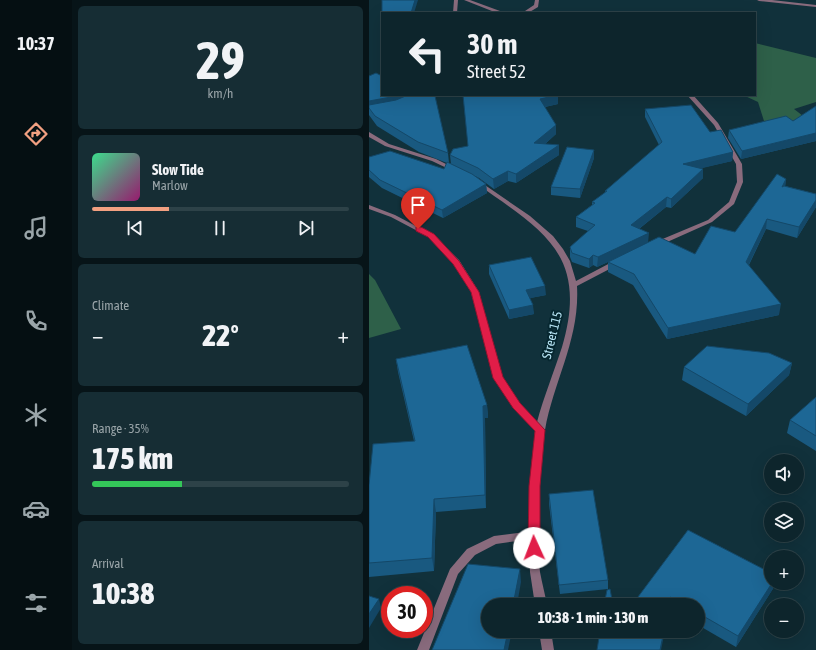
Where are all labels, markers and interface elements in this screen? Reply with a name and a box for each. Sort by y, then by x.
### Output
icon: left [401,28,453,80]
text: 30 m [467,28,517,60]
text: 29 [196,30,245,90]
text: 10:37 [17,33,55,54]
text: Street 52 [467,61,526,82]
text: km/h [208,86,233,101]
icon: directions [22,120,50,148]
text: Slow Tide [152,161,204,178]
text: Marlow [152,178,188,193]
pin [401,188,435,229]
icon: arrive [407,194,429,216]
icon: music [22,214,50,242]
icon: previous [124,217,146,239]
icon: pause [209,217,231,239]
icon: next [295,217,317,239]
text: Climate [92,298,129,313]
icon: phone [22,307,50,335]
street label: Street 115 [539,310,565,360]
text: 22° [202,318,239,352]
text: − [92,322,103,348]
text: + [338,322,349,348]
icon: climate [22,401,50,429]
text: Range · 35% [92,421,149,436]
text: 175 km [92,441,173,475]
map controls [764,454,804,638]
button: sound [764,454,804,494]
icon: car [22,495,50,523]
button: layers [764,502,804,542]
position arrow [513,527,555,569]
button: + [764,550,804,590]
text: Arrival [92,556,124,571]
text: 10:38 [92,576,154,610]
speed limit sign: 30 [381,586,433,638]
icon: filters [22,589,50,617]
button: − [764,598,804,638]
text: 10:38 · 1 min · 130 m [538,609,648,626]

